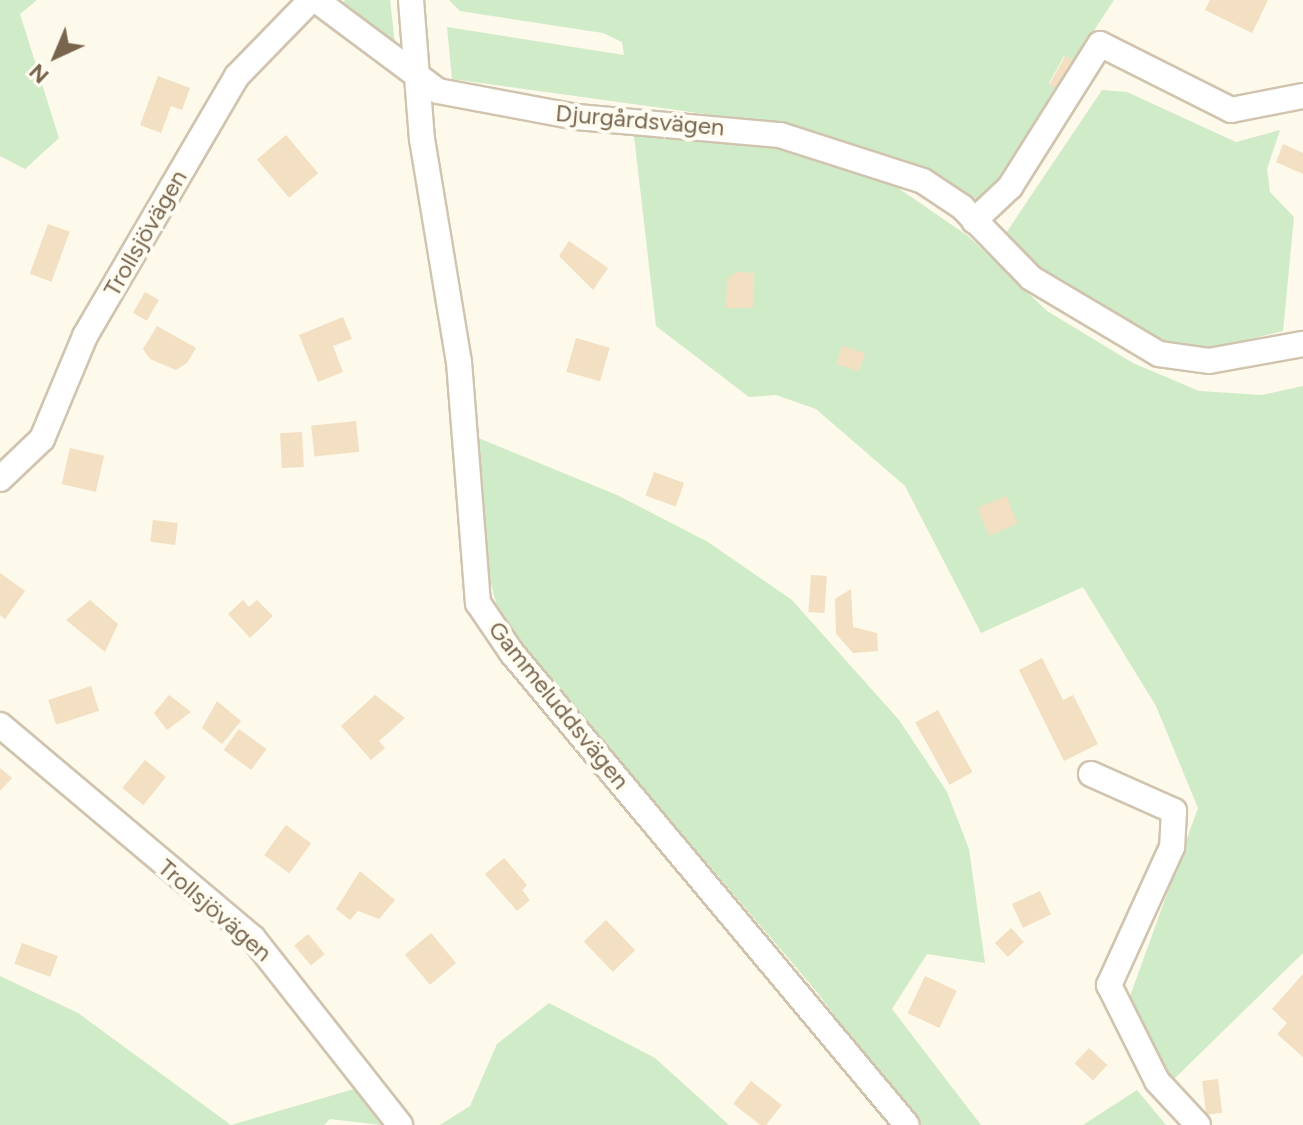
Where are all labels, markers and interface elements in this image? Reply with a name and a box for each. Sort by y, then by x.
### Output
north arrow [16,16,96,96]
text: N [23,58,54,89]
street label: Djurgårdsvägen [554,98,726,142]
street label: Trollsjövägen [97,165,193,301]
street label: Gammeluddsvägen [482,615,636,795]
street label: Trollsjövägen [152,853,278,967]

